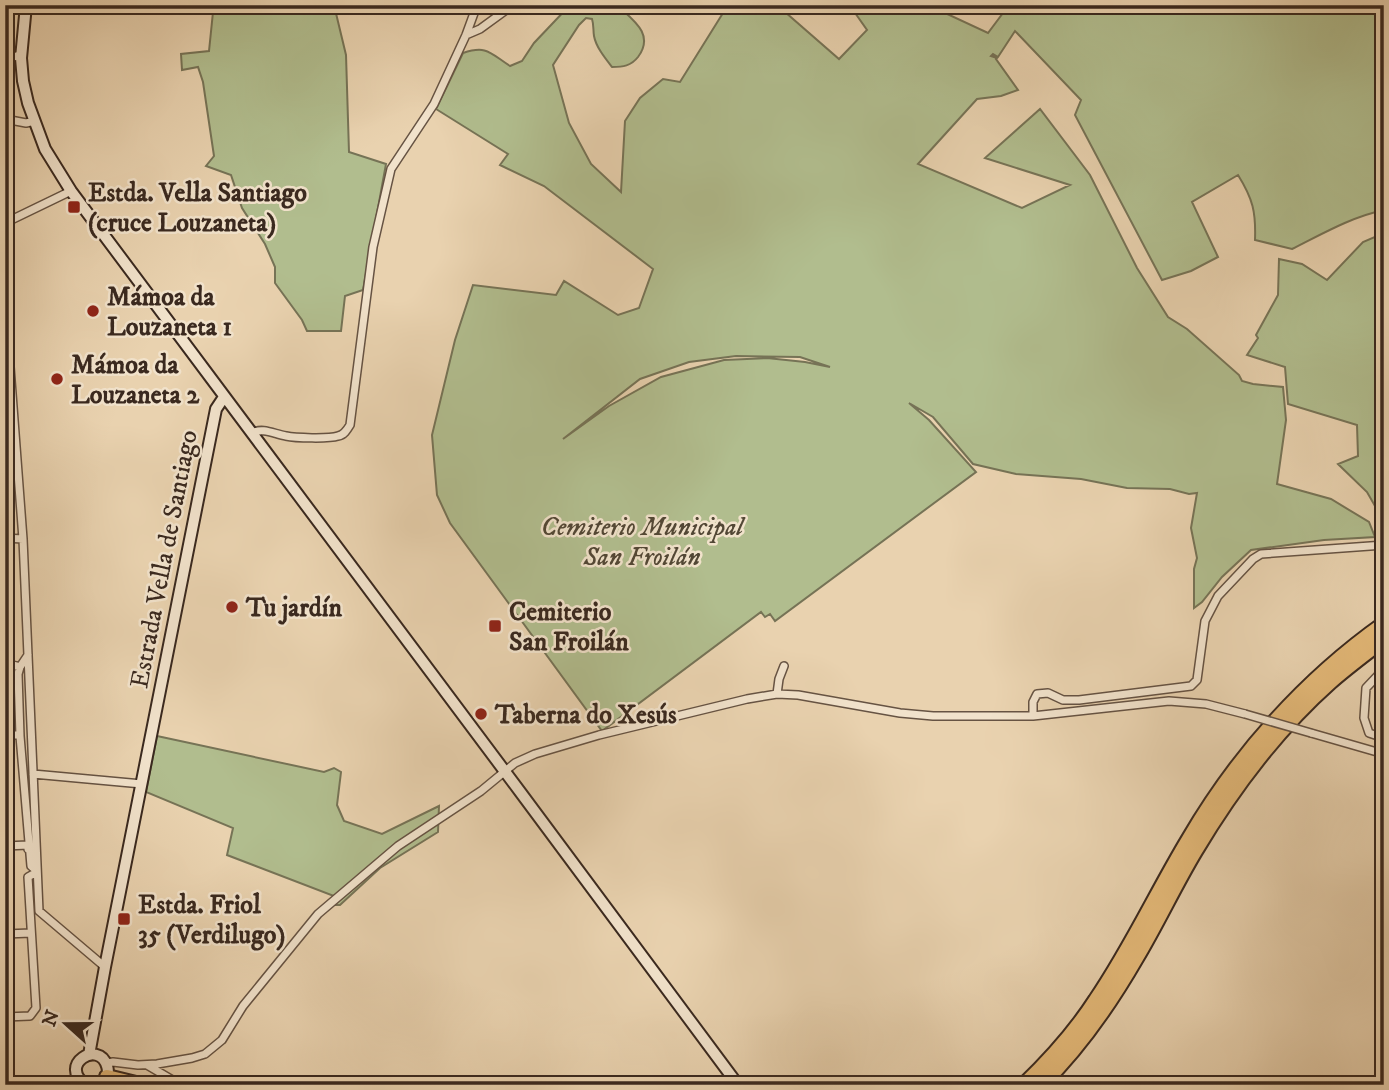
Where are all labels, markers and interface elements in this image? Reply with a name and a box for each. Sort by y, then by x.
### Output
place label: Estda. Vella Santiago (cruce Louzaneta) [88,177,307,240]
marker: Estda. Vella Santiago (cruce Louzaneta) [66,199,82,215]
place label: Mámoa da Louzaneta 1 [107,281,232,344]
marker: Mámoa da Louzaneta 1 [85,303,101,319]
place label: Mámoa da Louzaneta 2 [71,349,200,412]
marker: Mámoa da Louzaneta 2 [49,371,65,387]
street label: Estrada Vella de Santiago [123,427,206,691]
park label: Cemiterio Municipal San Froilán [541,511,746,574]
place label: Tu jardín [245,592,342,625]
place label: Cemiterio San Froilán [509,596,629,659]
marker: Tu jardín [224,599,240,615]
marker: Cemiterio San Froilán [487,618,503,634]
place label: Taberna do Xesús [494,699,677,732]
marker: Taberna do Xesús [473,706,489,722]
place label: Estda. Friol 35 (Verdilugo) [138,889,285,952]
marker: Estda. Friol 35 (Verdilugo) [116,911,132,927]
north arrow [32,988,102,1058]
text: N [38,1007,65,1030]

